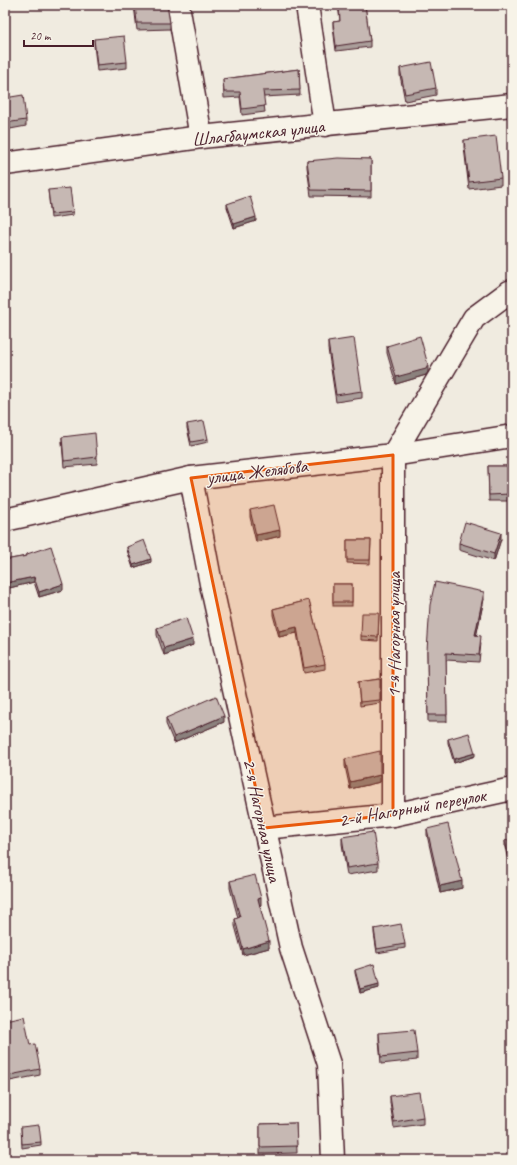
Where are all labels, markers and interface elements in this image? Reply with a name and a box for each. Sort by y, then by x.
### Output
scale bar [24,22,93,48]
text: 20 m [30,28,52,44]
street label: Шлагбаумская улица [191,114,327,152]
street label: улица Желябова [204,454,311,490]
street label: 1-я Нагорная улица [382,571,406,698]
street label: 2-я Нагорная улица [237,756,287,885]
street label: 2-й Нагорный переулок [337,783,489,833]

